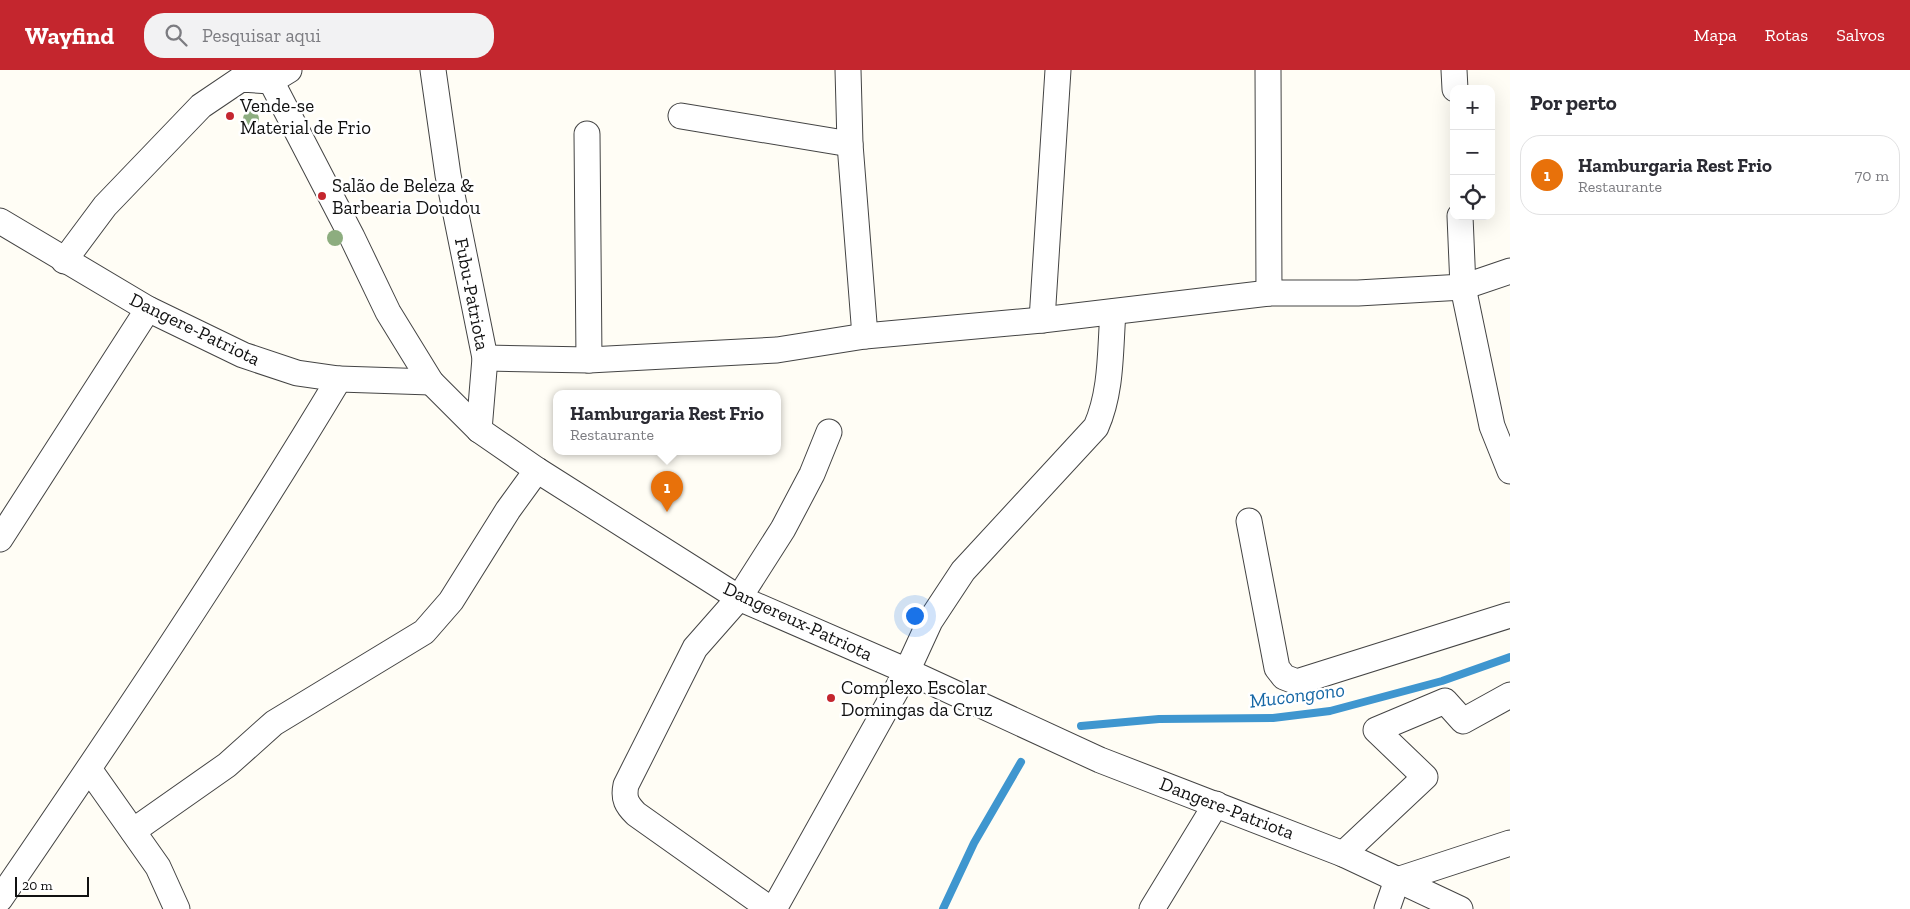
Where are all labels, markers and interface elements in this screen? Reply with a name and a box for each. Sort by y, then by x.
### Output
search box [144,13,494,58]
text: Wayfind [25,21,114,50]
icon: search [162,21,190,49]
text: Pesquisar aqui [202,24,321,47]
text: Mapa [1694,24,1737,46]
text: Rotas [1765,24,1808,46]
text: Salvos [1836,24,1885,46]
map controls [1450,85,1495,220]
button: + [1450,85,1495,130]
text: Por perto [1530,90,1617,115]
place label: Vende-se Material de Frio [239,94,371,139]
marker: Vende-se Material de Frio [224,110,236,122]
button: − [1450,130,1495,175]
text: Hamburgaria Rest Frio [1578,154,1772,177]
text: 1 [1544,166,1550,185]
text: 70 m [1855,166,1889,185]
place label: Salão de Beleza & Barbearia Doudou [332,174,481,219]
button: locate [1450,175,1495,220]
text: Restaurante [1578,177,1662,196]
marker: Salão de Beleza & Barbearia Doudou [316,190,328,202]
street label: Fubu-Patriota [450,236,494,352]
street label: Dangere-Patriota [126,288,264,370]
popup [553,390,781,455]
text: Hamburgaria Rest Frio [570,402,764,425]
text: Restaurante [570,425,654,444]
pin: 1 [651,471,683,512]
street label: Dangereux-Patriota [720,576,876,666]
your location [902,603,928,629]
place label: Complexo Escolar Domingas da Cruz [841,676,993,721]
water label: Mucongono [1248,677,1346,713]
marker: Complexo Escolar Domingas da Cruz [825,692,837,704]
street label: Dangere-Patriota [1157,772,1297,844]
scale bar [15,874,89,897]
text: 20 m [22,877,53,894]

